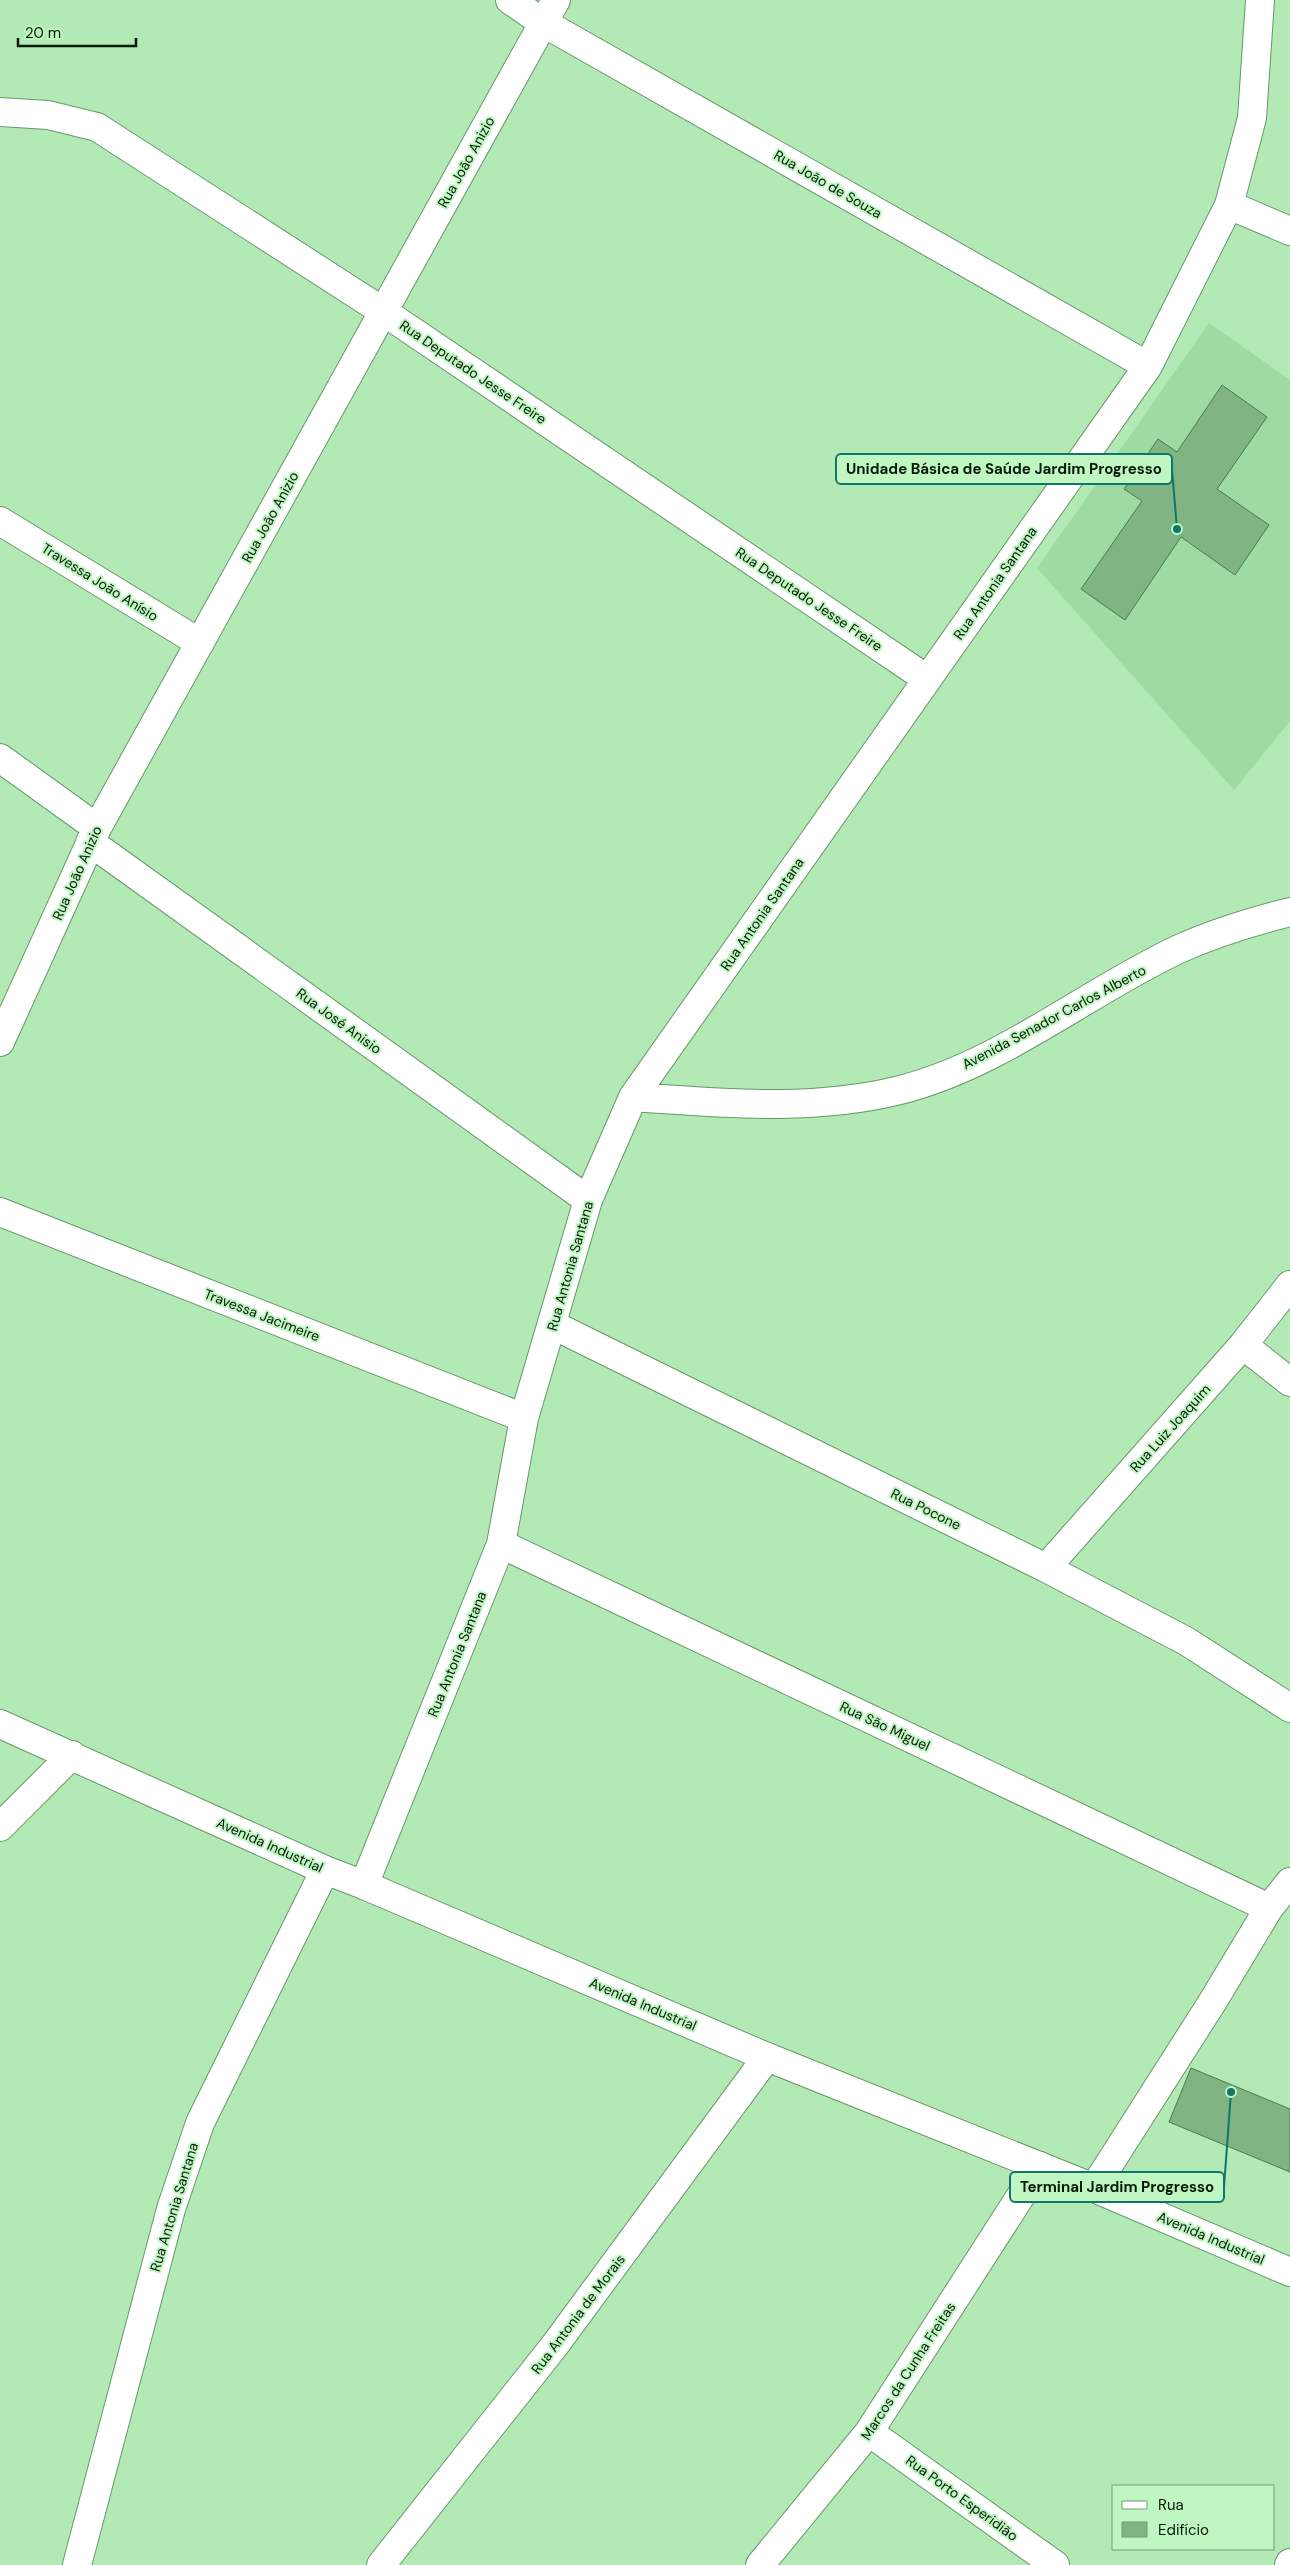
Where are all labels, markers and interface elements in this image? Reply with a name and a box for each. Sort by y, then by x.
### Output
scale bar [18,15,135,47]
text: 20 m [25,23,61,43]
street label: Rua João Anizio [434,113,498,211]
street label: Rua João de Souza [771,146,885,222]
street label: Rua Deputado Jesse Freire [396,316,550,428]
callout: Unidade Básica de Saúde Jardim Progresso [836,454,1172,484]
text: Unidade Básica de Saúde Jardim Progresso [846,459,1162,479]
street label: Rua João Anizio [238,468,302,566]
street label: Rua Antonia Santana [949,523,1041,643]
street label: Travessa João Anísio [38,539,162,625]
street label: Rua Deputado Jesse Freire [732,543,886,655]
street label: Rua João Anizio [48,823,106,923]
street label: Rua Antonia Santana [716,854,808,974]
street label: Avenida Senador Carlos Alberto [959,961,1149,1073]
street label: Rua José Anisio [293,984,385,1058]
street label: Rua Antonia Santana [543,1199,597,1333]
street label: Travessa Jacimeire [202,1285,322,1345]
street label: Rua Luiz Joaquim [1126,1380,1214,1476]
street label: Rua Pocone [888,1484,964,1534]
street label: Rua Antonia Santana [424,1589,490,1719]
street label: Rua São Miguel [837,1697,933,1755]
street label: Avenida Industrial [214,1813,326,1877]
street label: Avenida Industrial [587,1973,699,2035]
street label: Rua Antonia Santana [146,2140,202,2274]
callout: Terminal Jardim Progresso [1010,2172,1224,2202]
text: Terminal Jardim Progresso [1020,2177,1214,2197]
street label: Avenida Industrial [1155,2207,1267,2269]
street label: Rua Antonia de Morais [527,2251,629,2377]
street label: Marcos da Cunha Freitas [857,2299,959,2443]
street label: Rua Porto Esperidião [902,2451,1022,2545]
legend [1112,2485,1275,2550]
text: Rua [1158,2495,1184,2515]
text: Edifício [1158,2520,1209,2540]

